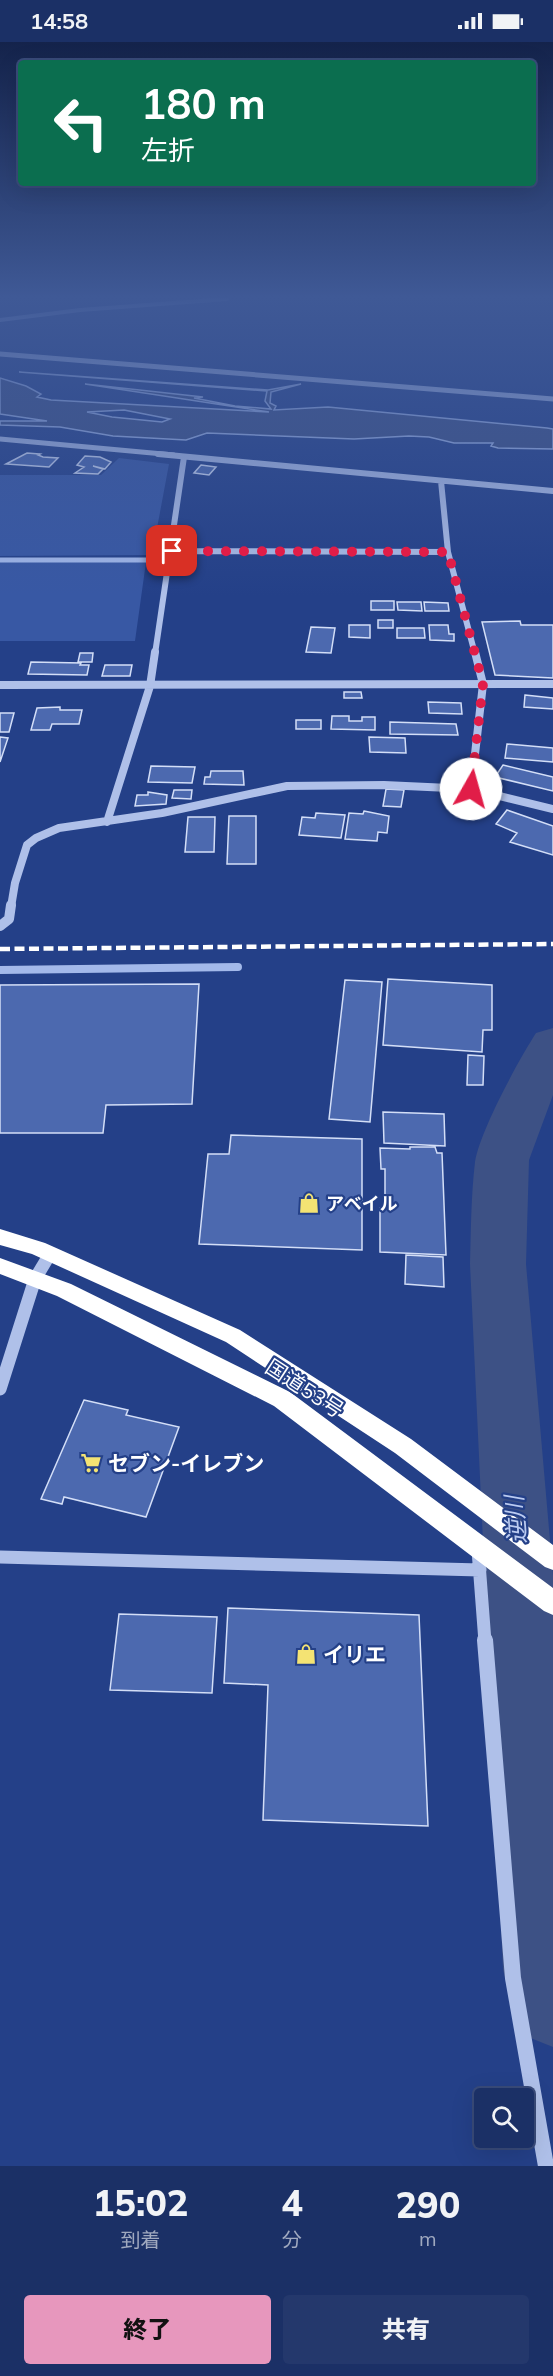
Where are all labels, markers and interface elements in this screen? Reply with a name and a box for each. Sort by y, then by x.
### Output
text: 14:58 [30,7,88,35]
text: 180 m [141,77,266,130]
icon: left [42,84,120,162]
text: 左折 [141,133,195,167]
pin [146,525,197,576]
icon: arrive [155,534,188,567]
position arrow [439,757,503,821]
shop icon: アベイル [297,1191,321,1215]
place label: アベイル [326,1192,398,1215]
street label: 国道53号 [261,1353,349,1423]
place label: セブン-イレブン [108,1450,264,1476]
supermarket icon: セブン-イレブン [79,1451,103,1475]
water label: 逆川 [498,1492,532,1545]
place label: イリエ [323,1641,386,1667]
shop icon: イリエ [294,1642,318,1666]
map controls [474,2088,534,2148]
button: search [474,2088,534,2148]
text: 15:02 [93,2180,188,2225]
text: 4 [281,2180,303,2225]
text: 290 [395,2182,460,2227]
text: m [419,2226,437,2251]
text: 到着 [121,2227,161,2252]
text: 分 [282,2227,302,2252]
button: 終了 [24,2295,271,2364]
button: 共有 [283,2295,529,2364]

